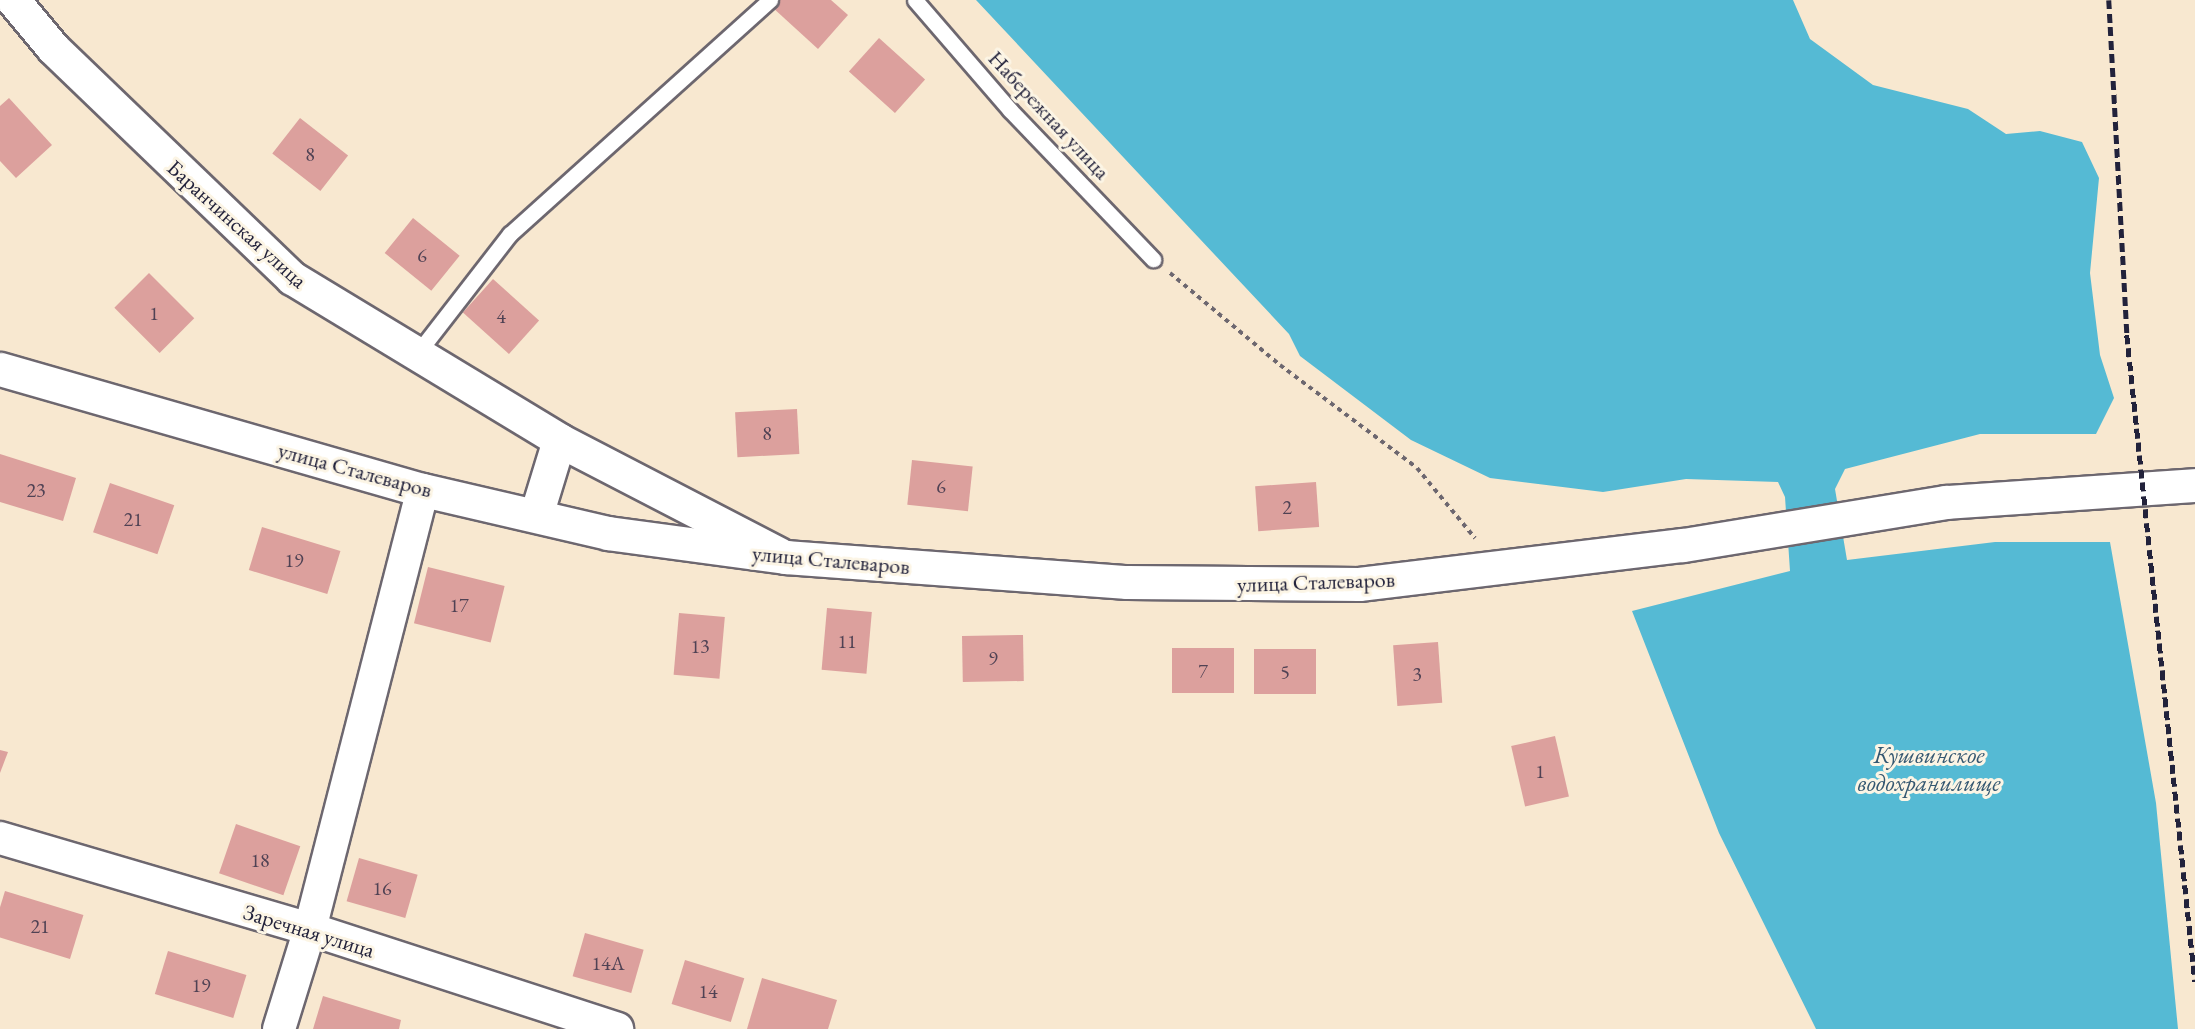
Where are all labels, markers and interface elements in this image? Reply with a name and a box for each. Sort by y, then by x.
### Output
street label: Набережная улица [983,45,1115,185]
house number: 8 [305,142,315,166]
street label: Баранчинская улица [162,154,312,294]
house number: 6 [417,243,427,267]
house number: 1 [149,301,159,325]
house number: 4 [496,304,506,328]
house number: 8 [762,421,772,445]
street label: улица Сталеваров [275,437,435,503]
house number: 6 [936,474,946,498]
house number: 23 [26,478,46,502]
house number: 2 [1282,495,1292,519]
house number: 21 [123,507,143,531]
street label: улица Сталеваров [751,540,911,580]
house number: 19 [284,548,304,572]
street label: улица Сталеваров [1237,566,1395,598]
house number: 17 [449,593,469,617]
house number: 11 [837,629,857,653]
house number: 13 [690,634,710,658]
house number: 9 [988,646,998,670]
house number: 7 [1198,659,1208,683]
house number: 5 [1280,660,1290,684]
house number: 3 [1412,662,1422,686]
water label: Кушвинское водохранилище [1858,741,2000,797]
house number: 1 [1535,759,1545,783]
house number: 18 [250,848,270,872]
house number: 16 [372,876,392,900]
street label: Заречная улица [240,899,378,963]
house number: 21 [30,914,50,938]
house number: 14А [591,951,625,975]
house number: 19 [191,973,211,997]
house number: 14 [698,979,718,1003]

